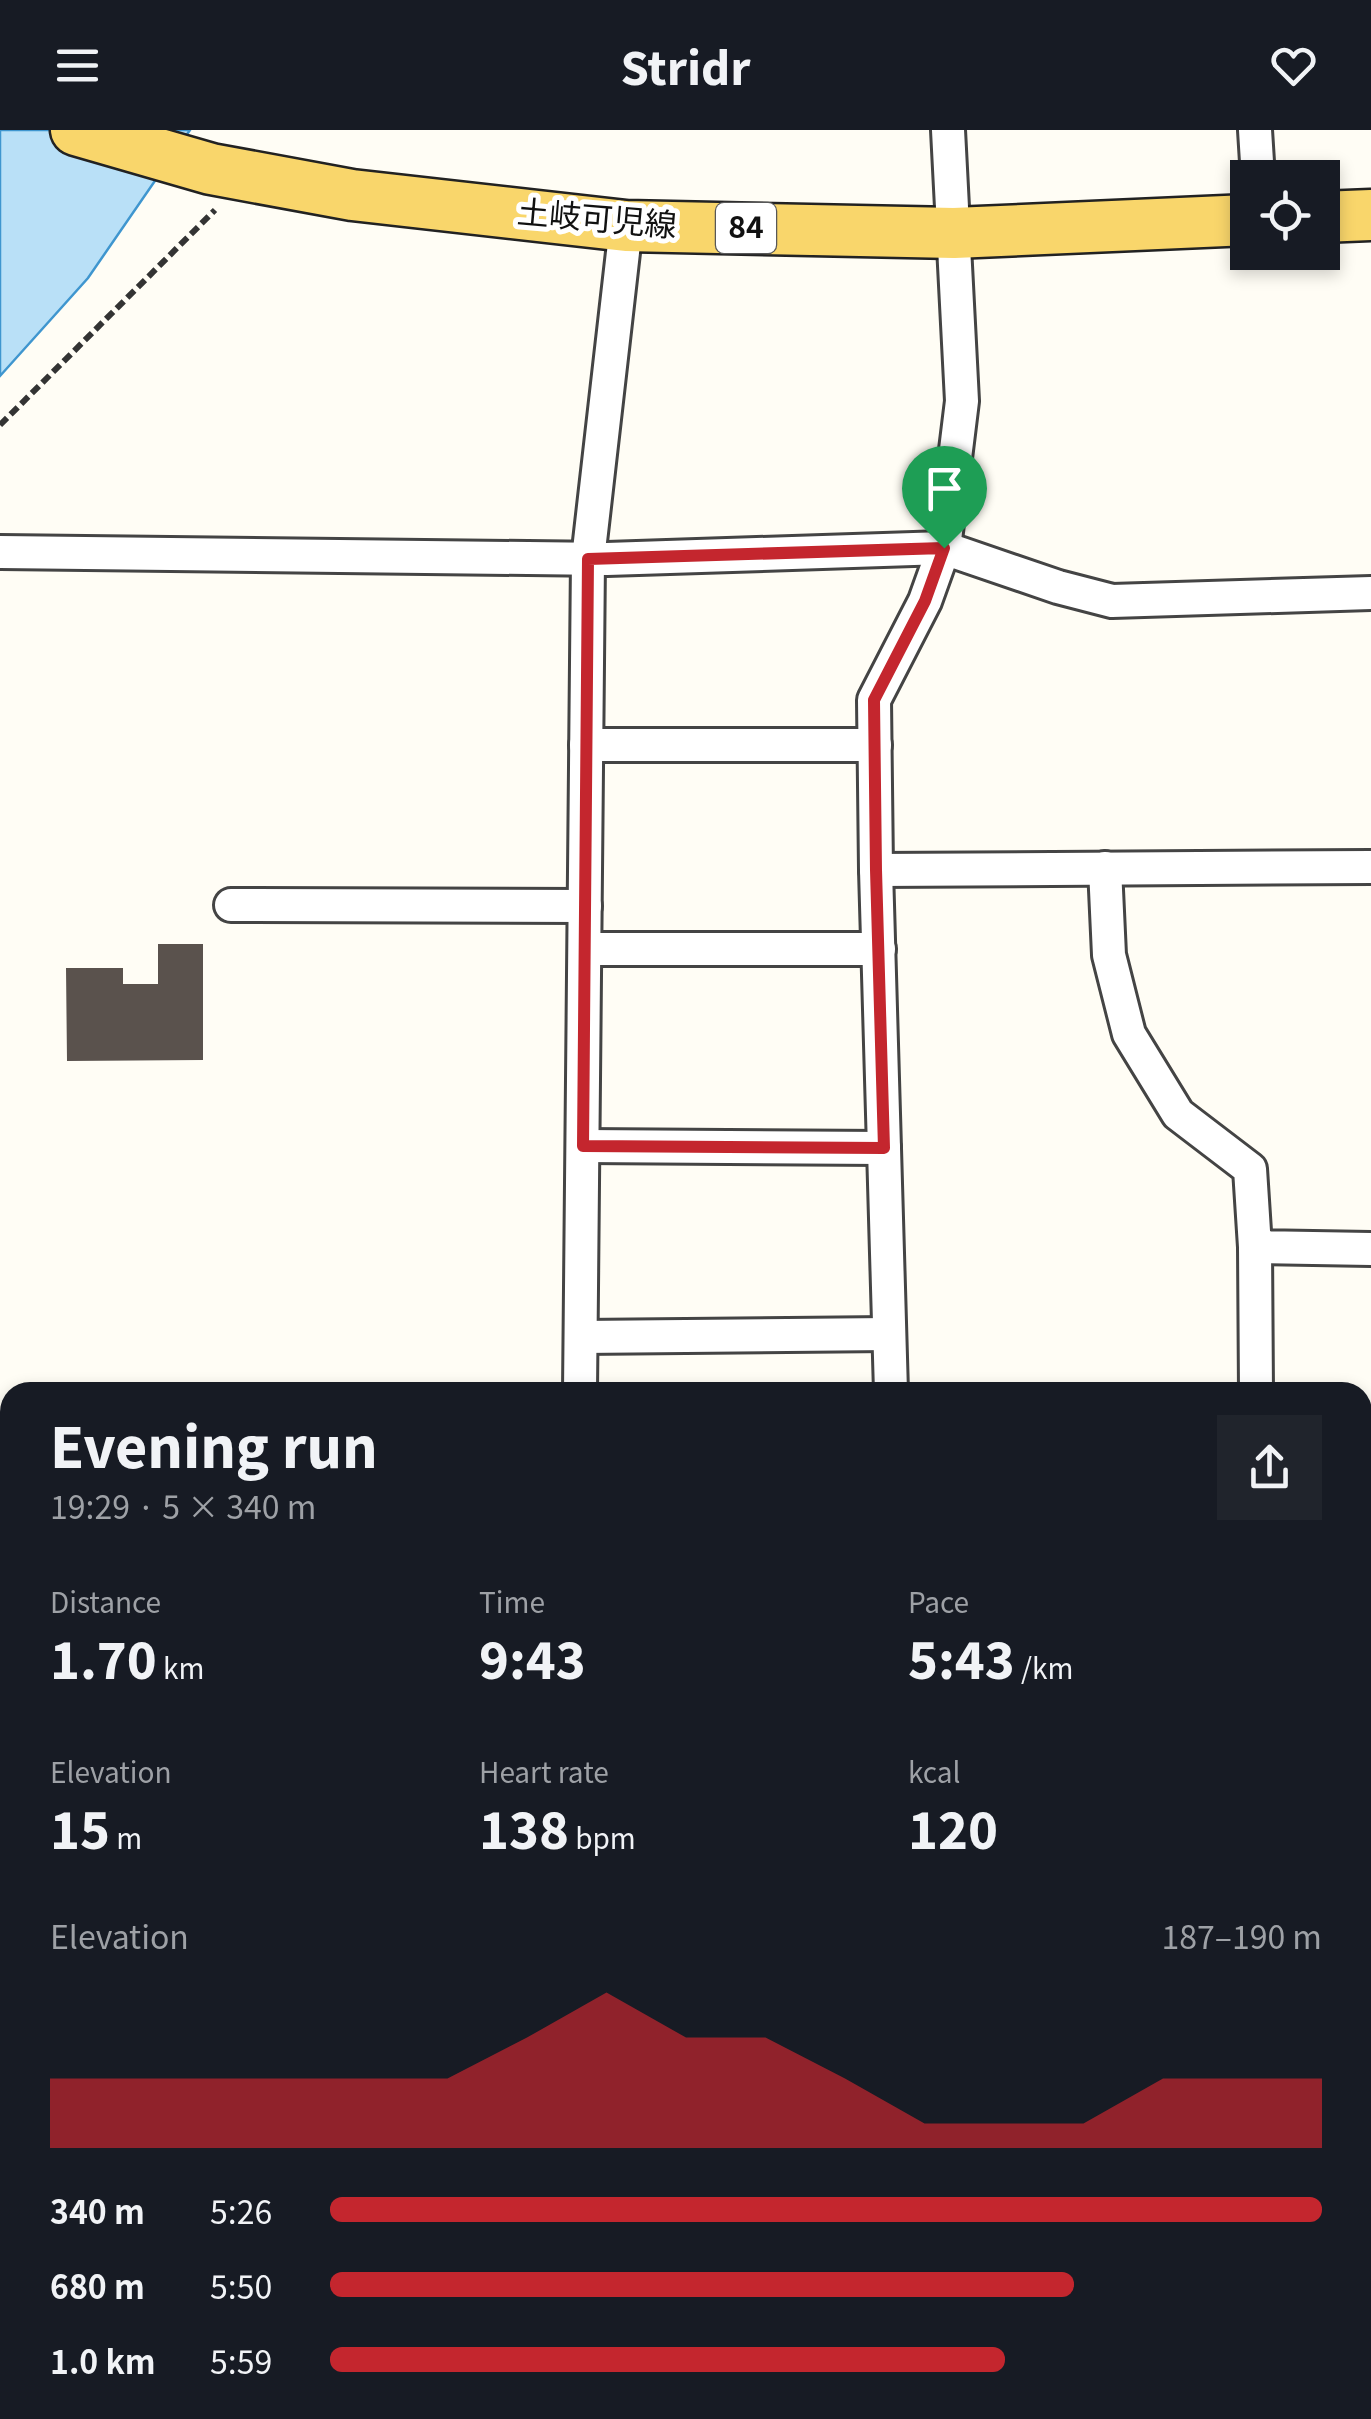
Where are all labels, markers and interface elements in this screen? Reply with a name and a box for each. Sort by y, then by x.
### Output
text: Stridr [620,33,751,98]
icon: menu [50,38,105,93]
icon: heart [1266,38,1321,93]
map controls [1230,160,1340,270]
button: locate [1230,160,1340,270]
street label: 土岐可児線 [516,186,679,246]
road number: 84 [716,203,776,253]
pin [902,446,987,549]
icon: arrive [917,461,972,516]
text: Evening run [50,1404,378,1484]
button: share [1217,1415,1322,1520]
text: 19:29 · 5 × 340 m [50,1482,316,1528]
text: Distance [50,1581,161,1621]
text: Time [479,1581,545,1621]
text: Pace [908,1581,969,1621]
text: 1.70 [50,1621,157,1693]
text: 9:43 [479,1621,586,1693]
text: 5:43 [908,1621,1015,1693]
text: km [157,1647,204,1687]
text: /km [1015,1647,1073,1687]
text: Elevation [50,1751,172,1791]
text: Heart rate [479,1751,609,1791]
text: kcal [908,1751,960,1791]
text: 15 [50,1791,110,1863]
text: 138 [479,1791,569,1863]
text: 120 [908,1791,998,1863]
text: m [110,1817,142,1857]
text: bpm [569,1817,636,1857]
text: Elevation [50,1912,189,1958]
text: 187–190 m [1161,1912,1322,1958]
text: 340 m [50,2187,145,2233]
text: 5:26 [210,2187,272,2233]
text: 680 m [50,2262,145,2308]
text: 5:50 [210,2262,272,2308]
text: 1.0 km [50,2337,156,2383]
text: 5:59 [210,2337,272,2383]

